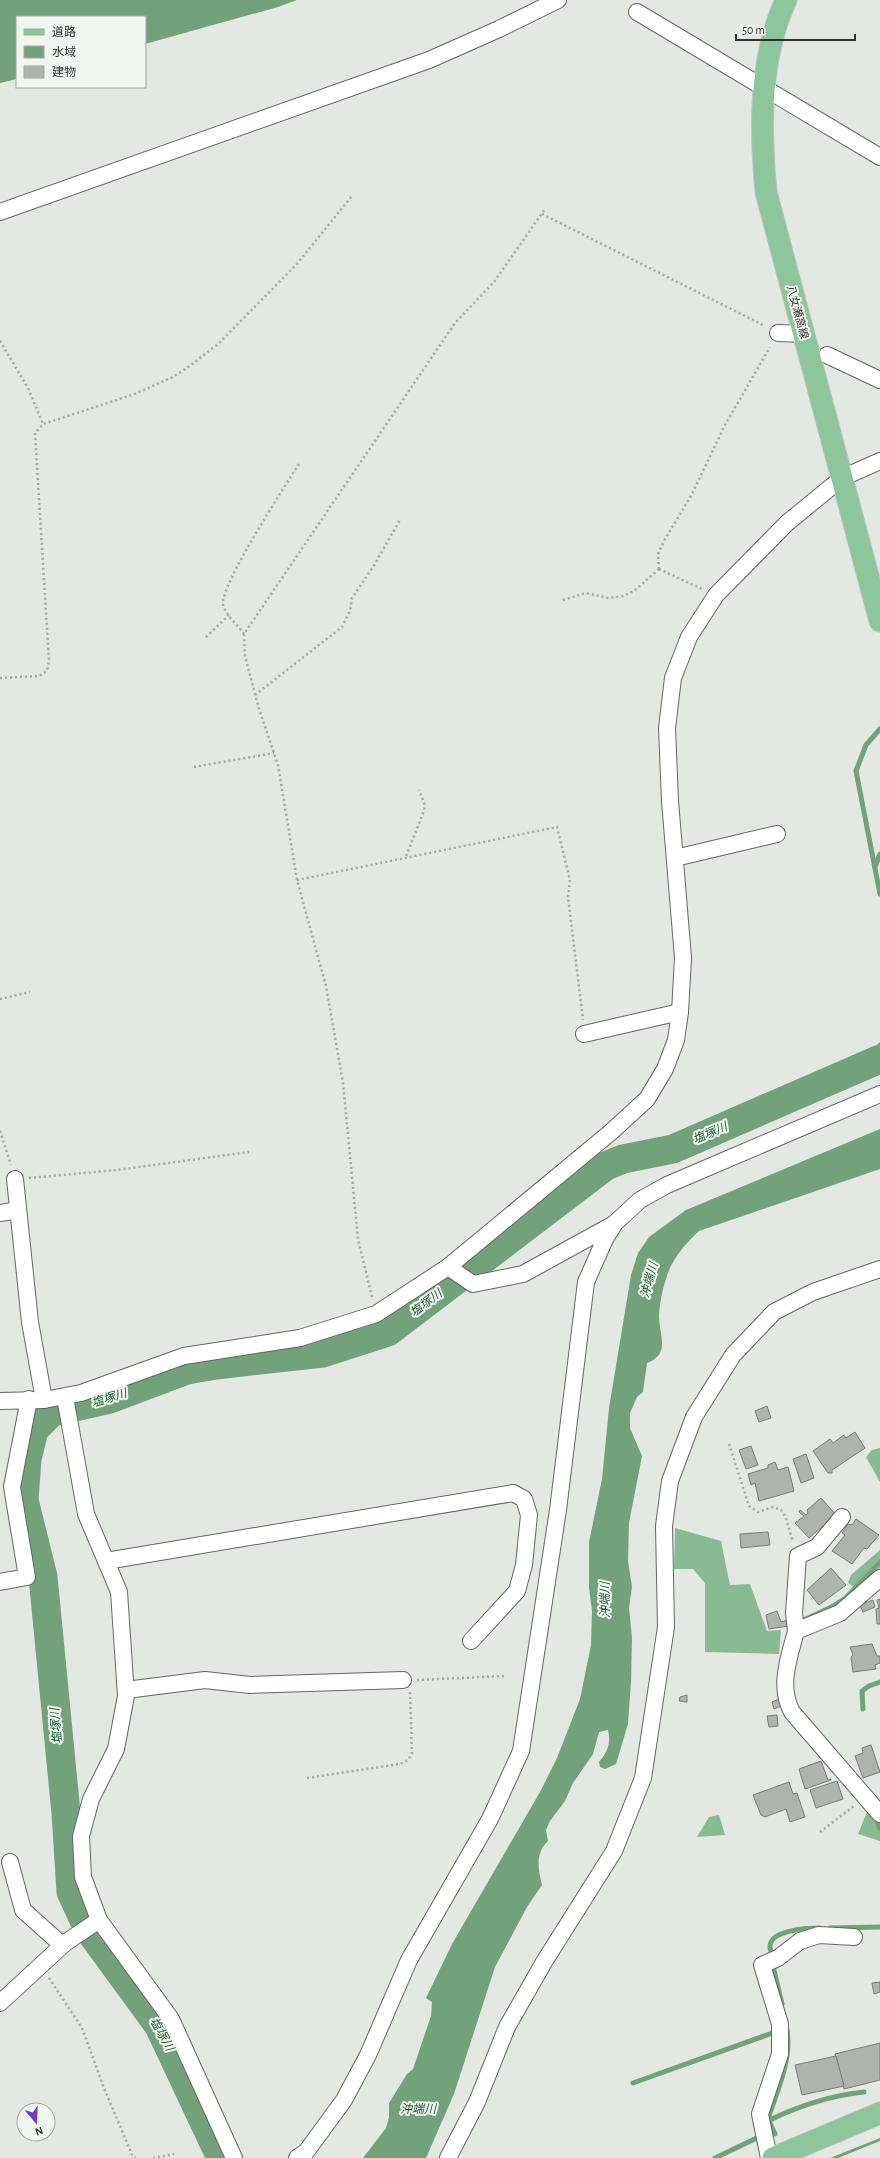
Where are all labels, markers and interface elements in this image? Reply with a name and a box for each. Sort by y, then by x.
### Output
legend [16,16,146,88]
scale bar [736,16,855,42]
text: 50 m [742,24,765,36]
text: 道路 [52,25,76,38]
text: 水域 [52,46,76,58]
text: 建物 [52,65,76,78]
street label: 八女瀬高線 [785,284,811,340]
water label: 塩塚川 [691,1119,731,1146]
water label: 沖端川 [638,1259,660,1299]
water label: 塩塚川 [407,1285,446,1319]
water label: 塩塚川 [90,1385,130,1409]
water label: 沖端川 [598,1580,611,1618]
water label: 塩塚川 [47,1706,64,1745]
water label: 塩塚川 [148,2015,178,2054]
north arrow [16,2102,56,2142]
water label: 沖端川 [400,2102,438,2115]
text: N [34,2125,45,2137]

